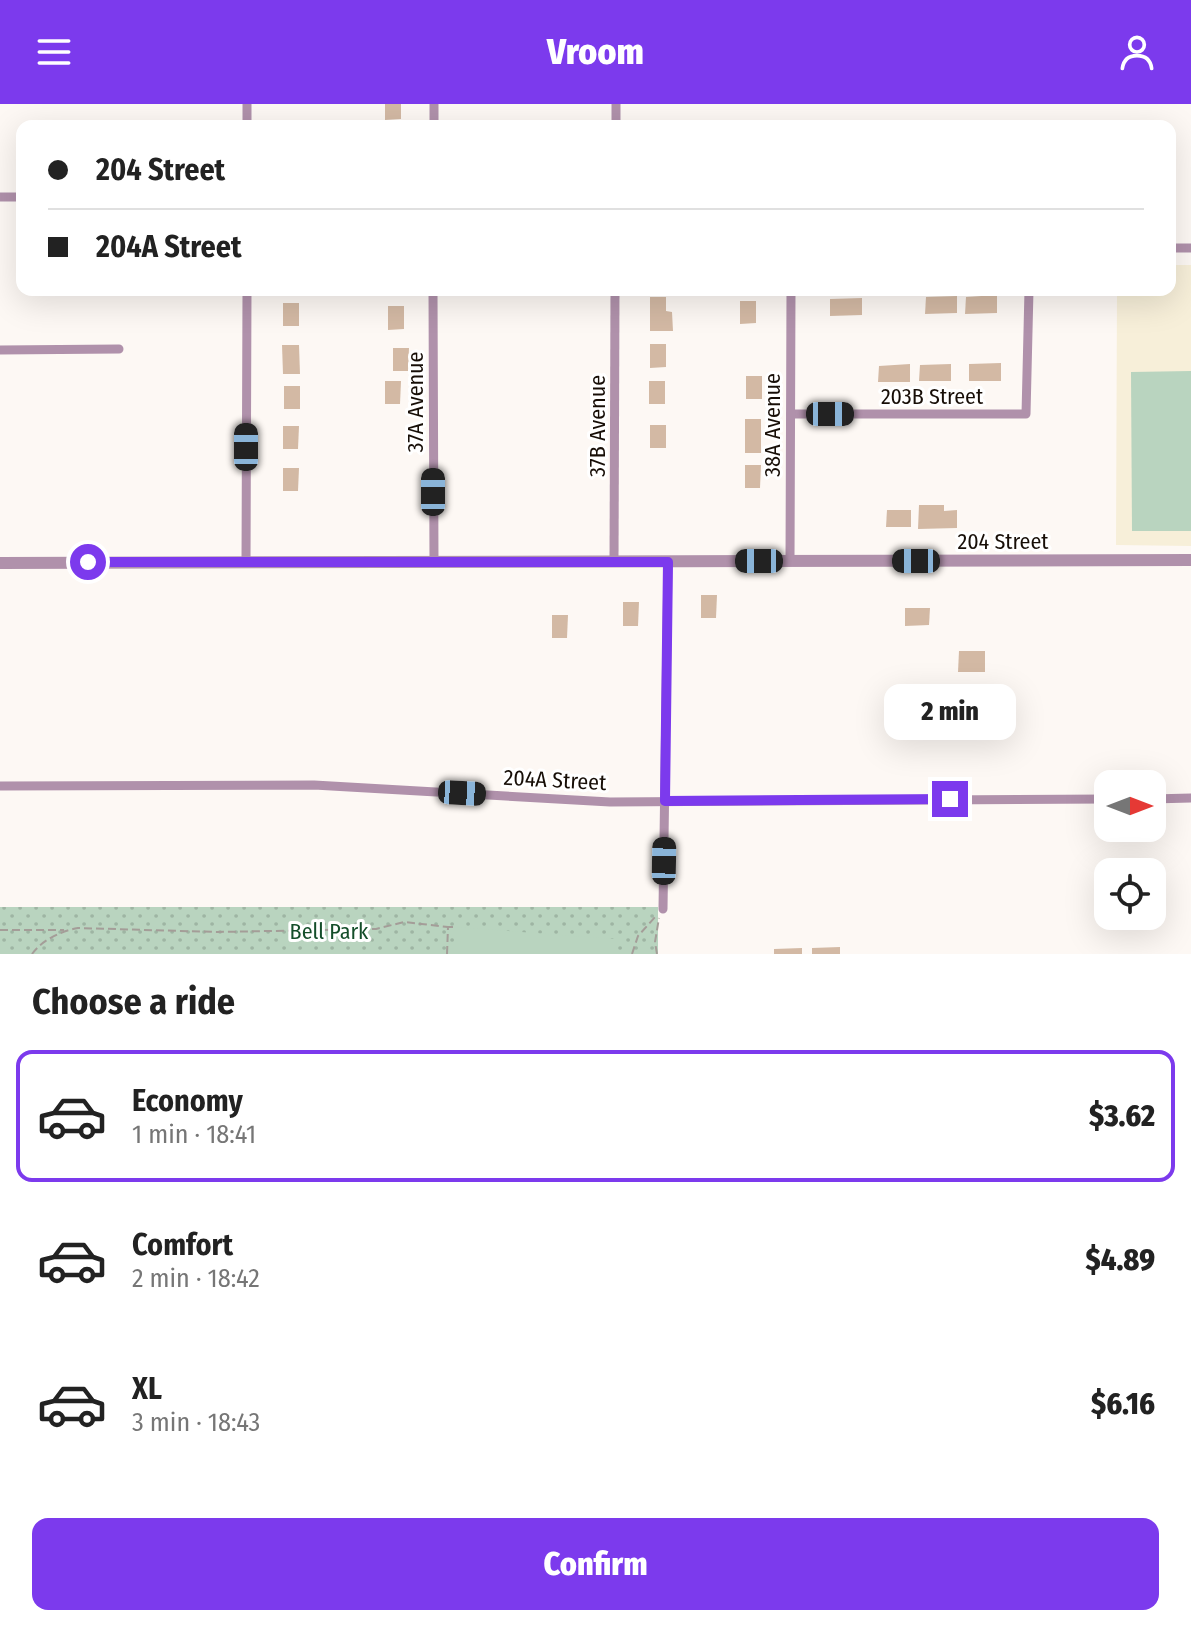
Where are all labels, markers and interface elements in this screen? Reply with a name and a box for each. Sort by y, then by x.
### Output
icon: menu [32,30,76,74]
text: Vroom [547,30,644,74]
icon: person [1115,30,1159,74]
text: 204 Street [96,152,225,188]
text: 204A Street [96,229,241,265]
street label: 37A Avenue [402,352,429,452]
street label: 38A Avenue [759,373,786,477]
street label: 37B Avenue [584,375,611,477]
street label: 203B Street [881,383,984,410]
car [806,402,854,426]
car [234,423,258,471]
car [421,468,445,516]
street label: 204 Street [957,528,1049,555]
route start [70,544,106,580]
car [735,549,783,573]
car [892,549,940,573]
callout: 2 min [884,683,1016,739]
text: 2 min [921,696,979,727]
street label: 204A Street [503,764,608,796]
north arrow [1094,770,1166,842]
map controls [1094,770,1166,930]
car [437,780,487,806]
route end [932,781,968,817]
car [652,837,676,885]
button: locate [1094,858,1166,930]
park label: Bell Park [290,918,369,945]
text: Choose a ride [32,980,235,1024]
icon: car [36,1080,108,1152]
text: Economy [132,1083,243,1119]
text: $3.62 [1089,1098,1155,1134]
text: 1 min · 18:41 [132,1119,256,1150]
icon: car [36,1224,108,1296]
text: Comfort [132,1227,233,1263]
text: $4.89 [1086,1242,1155,1278]
text: 2 min · 18:42 [132,1263,260,1294]
icon: car [36,1368,108,1440]
text: XL [132,1371,162,1407]
text: $6.16 [1091,1386,1155,1422]
text: 3 min · 18:43 [132,1407,260,1438]
button: Confirm [32,1518,1159,1610]

